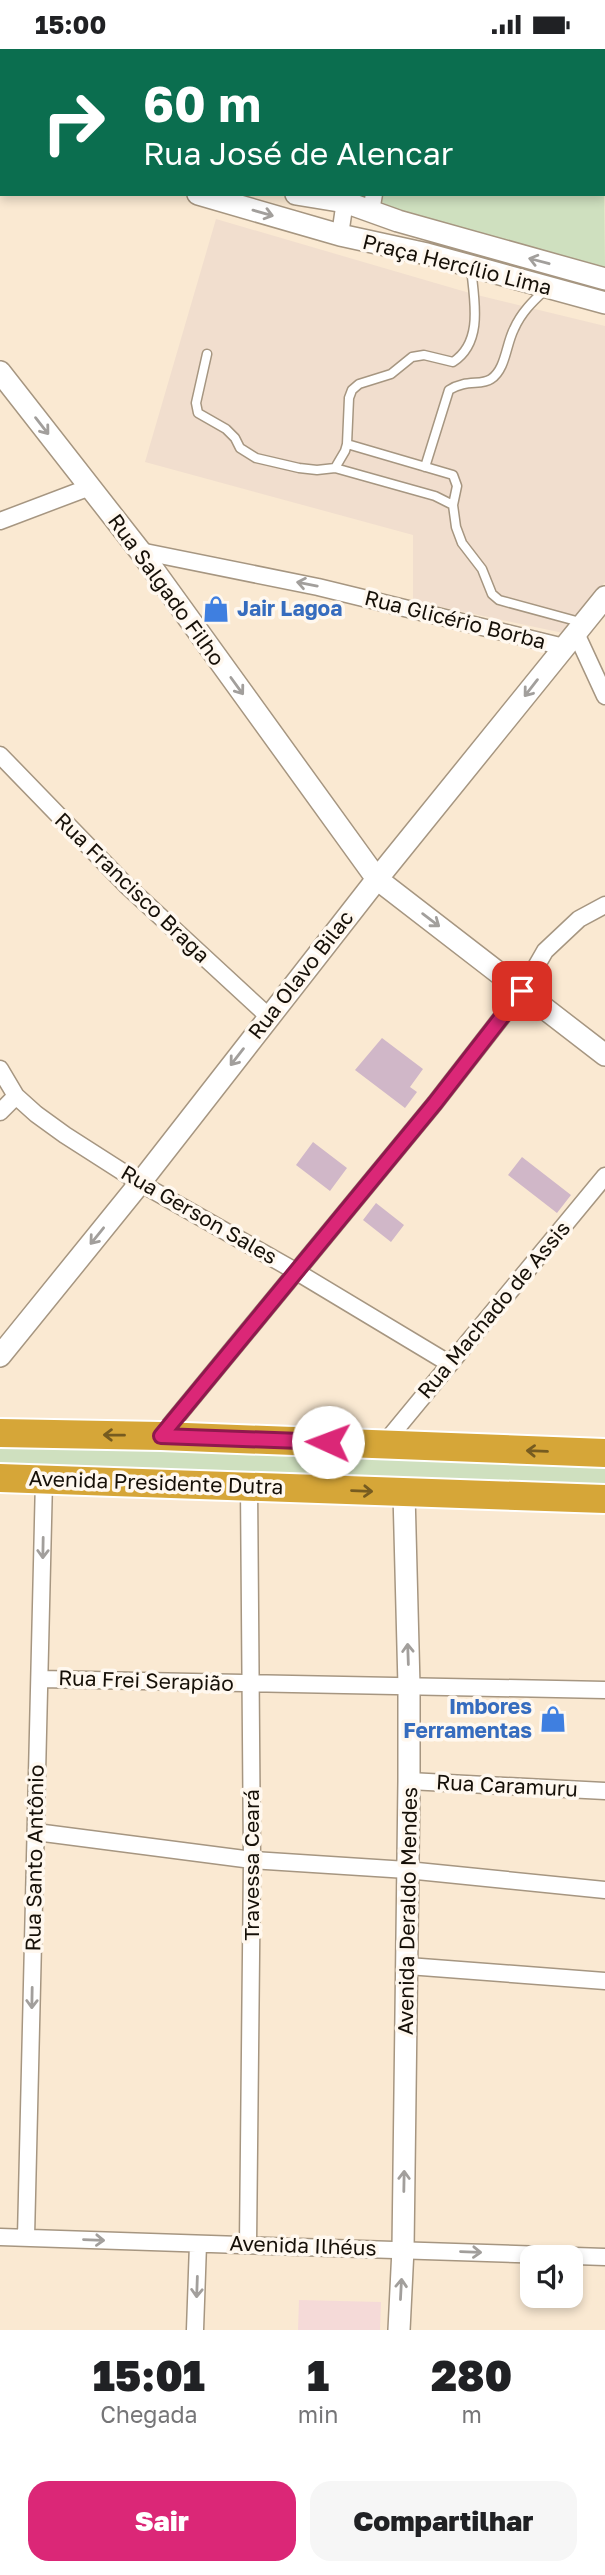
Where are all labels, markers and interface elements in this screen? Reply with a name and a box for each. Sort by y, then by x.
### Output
text: 15:00 [35,9,106,40]
text: 60 m [143,74,261,133]
icon: right [28,77,119,168]
text: Rua José de Alencar [143,134,453,172]
one-way arrow [252,207,274,220]
street label: Praça Hercílio Lima [360,228,555,300]
one-way arrow [528,253,550,266]
one-way arrow [35,416,50,434]
street label: Rua Salgado Filho [103,508,231,670]
one-way arrow [296,577,319,591]
street label: Rua Glicério Borba [362,584,549,654]
shop icon: Jair Lagoa [201,594,231,624]
place label: Jair Lagoa [237,595,342,621]
one-way arrow [230,676,244,695]
one-way arrow [524,678,539,696]
street label: Rua Francisco Braga [50,807,216,968]
street label: Rua Olavo Bilac [242,905,359,1044]
one-way arrow [422,913,440,928]
pin [492,961,552,1021]
icon: arrive [503,972,541,1010]
one-way arrow [229,1047,244,1066]
street label: Rua Gerson Sales [117,1159,282,1269]
street label: Rua Machado de Assis [411,1215,575,1403]
one-way arrow [89,1227,104,1245]
position arrow [291,1405,365,1479]
one-way arrow [102,1428,125,1441]
one-way arrow [526,1444,549,1457]
street label: Avenida Presidente Dutra [28,1465,284,1499]
one-way arrow [350,1484,373,1497]
one-way arrow [36,1536,49,1559]
one-way arrow [402,1643,415,1666]
street label: Rua Frei Serapião [58,1664,234,1696]
place label: Imbores Ferramentas [403,1693,532,1743]
shop icon: Imbores Ferramentas [538,1704,568,1734]
street label: Rua Santo Antônio [19,1764,49,1952]
street label: Rua Caramuru [436,1768,579,1802]
street label: Avenida Deraldo Mendes [392,1787,422,2035]
street label: Travessa Ceará [238,1789,264,1941]
one-way arrow [25,1986,38,2009]
one-way arrow [397,2169,411,2192]
street label: Avenida Ilhéus [229,2229,377,2261]
one-way arrow [82,2233,105,2246]
one-way arrow [460,2245,483,2258]
map controls [520,2245,583,2308]
button: sound [520,2245,583,2308]
one-way arrow [190,2275,203,2298]
one-way arrow [395,2279,408,2301]
text: 15:01 [93,2350,205,2400]
text: 1 [307,2350,329,2400]
text: 280 [431,2350,512,2400]
text: Chegada [100,2400,198,2428]
text: min [298,2400,338,2428]
text: m [462,2400,482,2428]
button: Sair [28,2481,296,2561]
button: Compartilhar [310,2481,577,2561]

